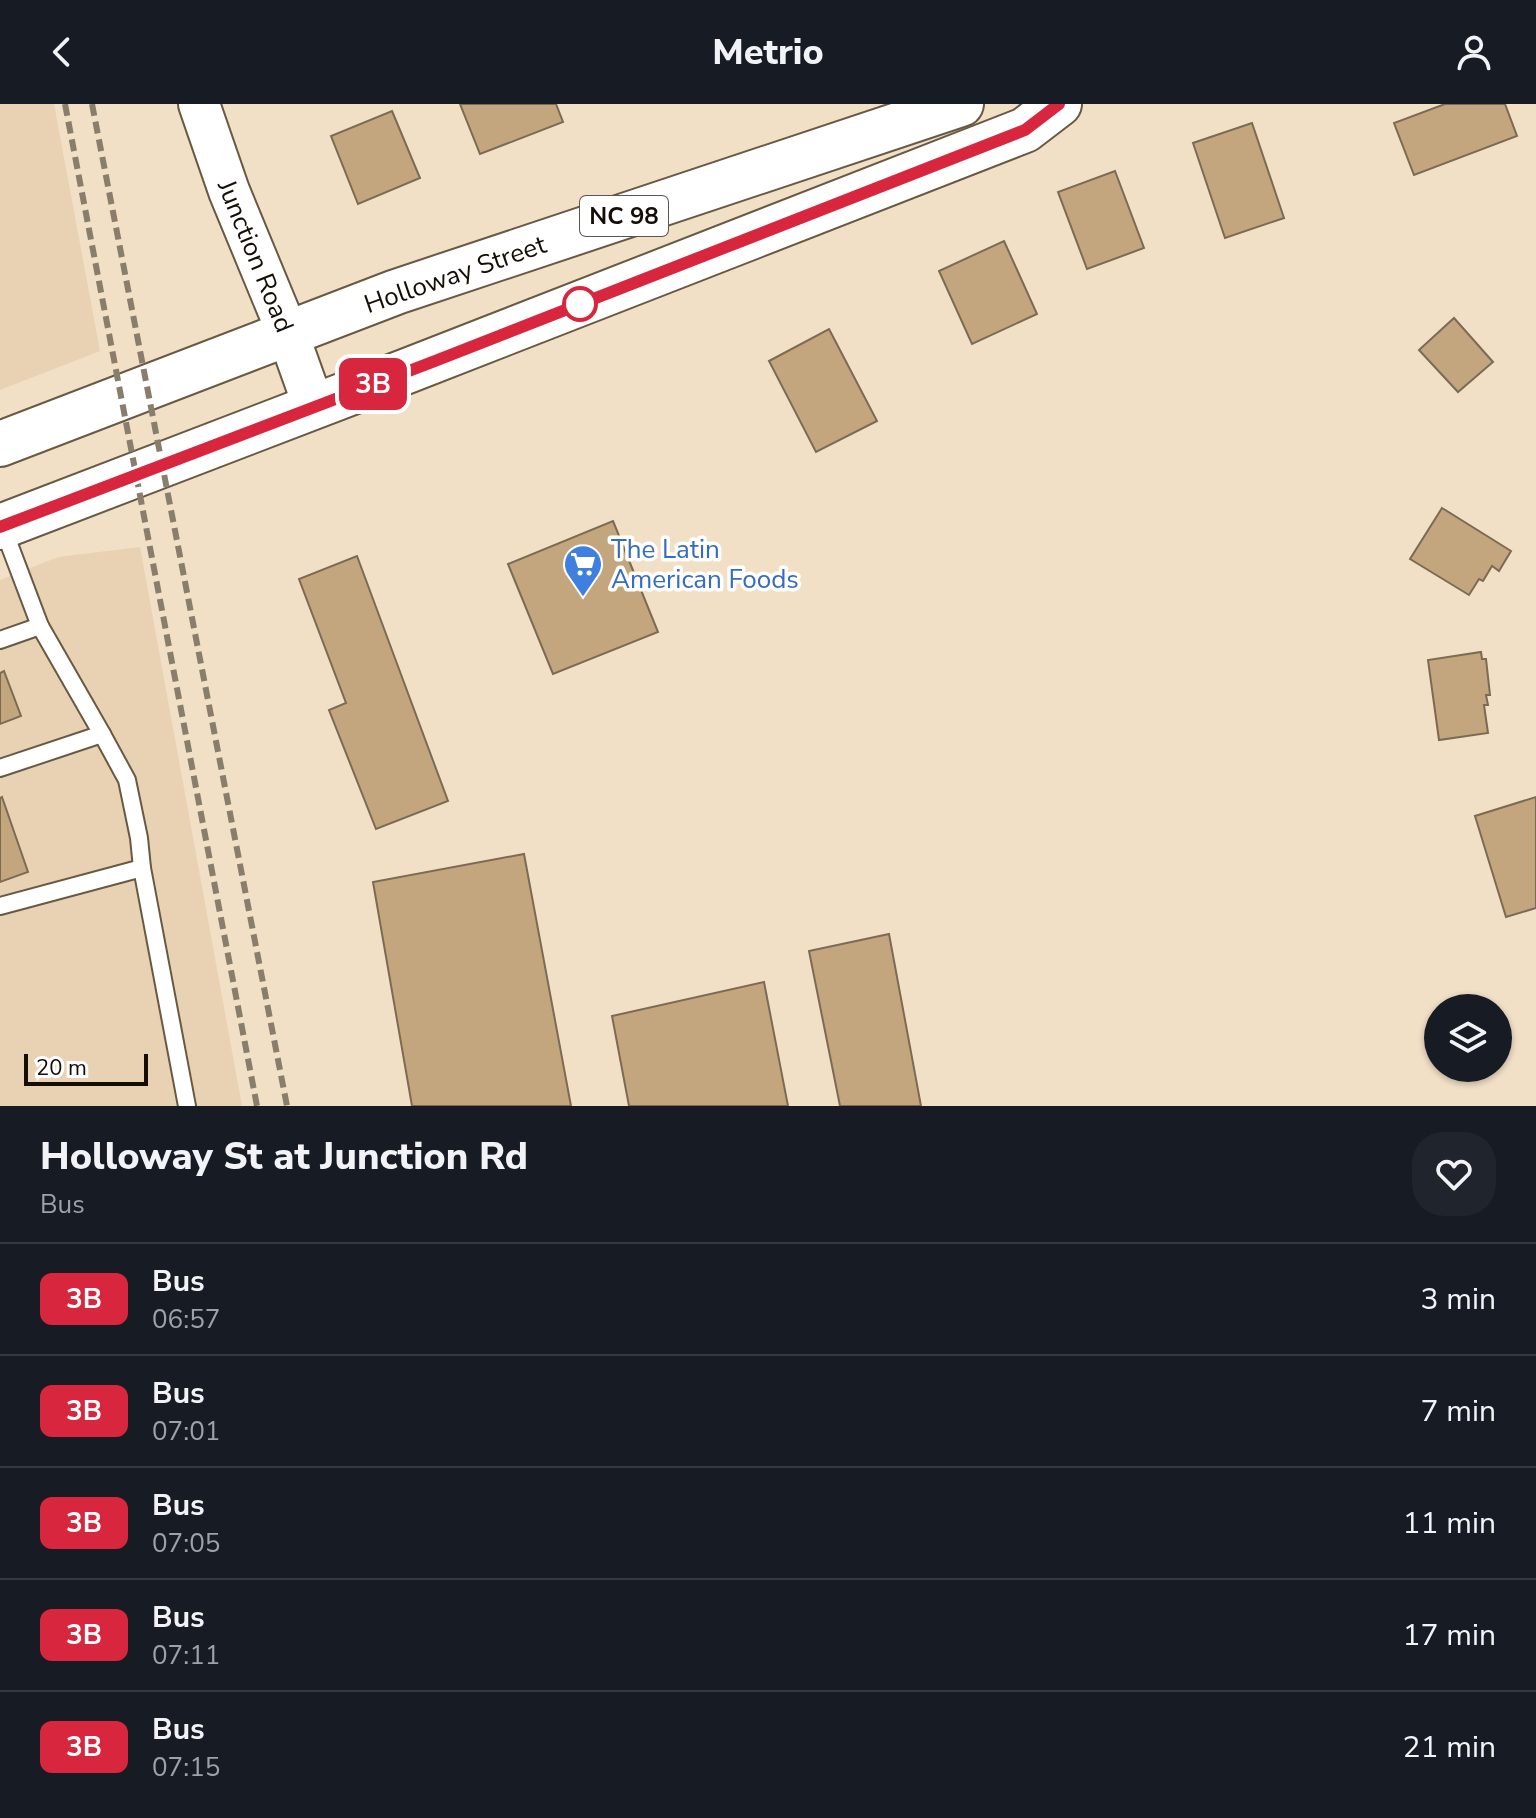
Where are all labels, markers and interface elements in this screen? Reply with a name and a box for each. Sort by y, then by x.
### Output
text: Metrio [712,28,824,77]
icon: back [40,30,84,74]
icon: person [1452,30,1496,74]
street label: Junction Road [209,174,302,338]
road number: NC 98 [580,196,668,236]
street label: Holloway Street [360,227,552,322]
unlabelled marker [563,287,597,321]
line badge: 3B [337,358,409,410]
text: 3B [355,365,391,403]
place label: The Latin American Foods [611,532,799,597]
supermarket icon: The Latin American Foods [562,543,604,598]
map controls [1424,994,1512,1082]
button: layers [1424,994,1512,1082]
scale bar [24,1050,148,1086]
text: 20 m [36,1053,87,1083]
text: Holloway St at Junction Rd [40,1131,528,1182]
button: heart [1412,1132,1496,1216]
text: Bus [40,1187,85,1222]
text: Bus [152,1261,205,1302]
text: 3 min [1421,1279,1496,1320]
text: 3B [66,1280,102,1318]
text: 06:57 [152,1302,220,1337]
text: Bus [152,1373,205,1414]
text: 7 min [1421,1391,1496,1432]
text: 3B [66,1392,102,1430]
text: 07:01 [152,1414,220,1449]
text: Bus [152,1485,205,1526]
text: 11 min [1403,1503,1496,1544]
text: 3B [66,1504,102,1542]
text: 07:05 [152,1526,220,1561]
text: Bus [152,1597,205,1638]
text: 17 min [1403,1615,1496,1656]
text: 3B [66,1616,102,1654]
text: 07:11 [152,1638,220,1673]
text: Bus [152,1709,205,1750]
text: 21 min [1403,1727,1496,1768]
text: 3B [66,1728,102,1766]
text: 07:15 [152,1750,220,1785]

